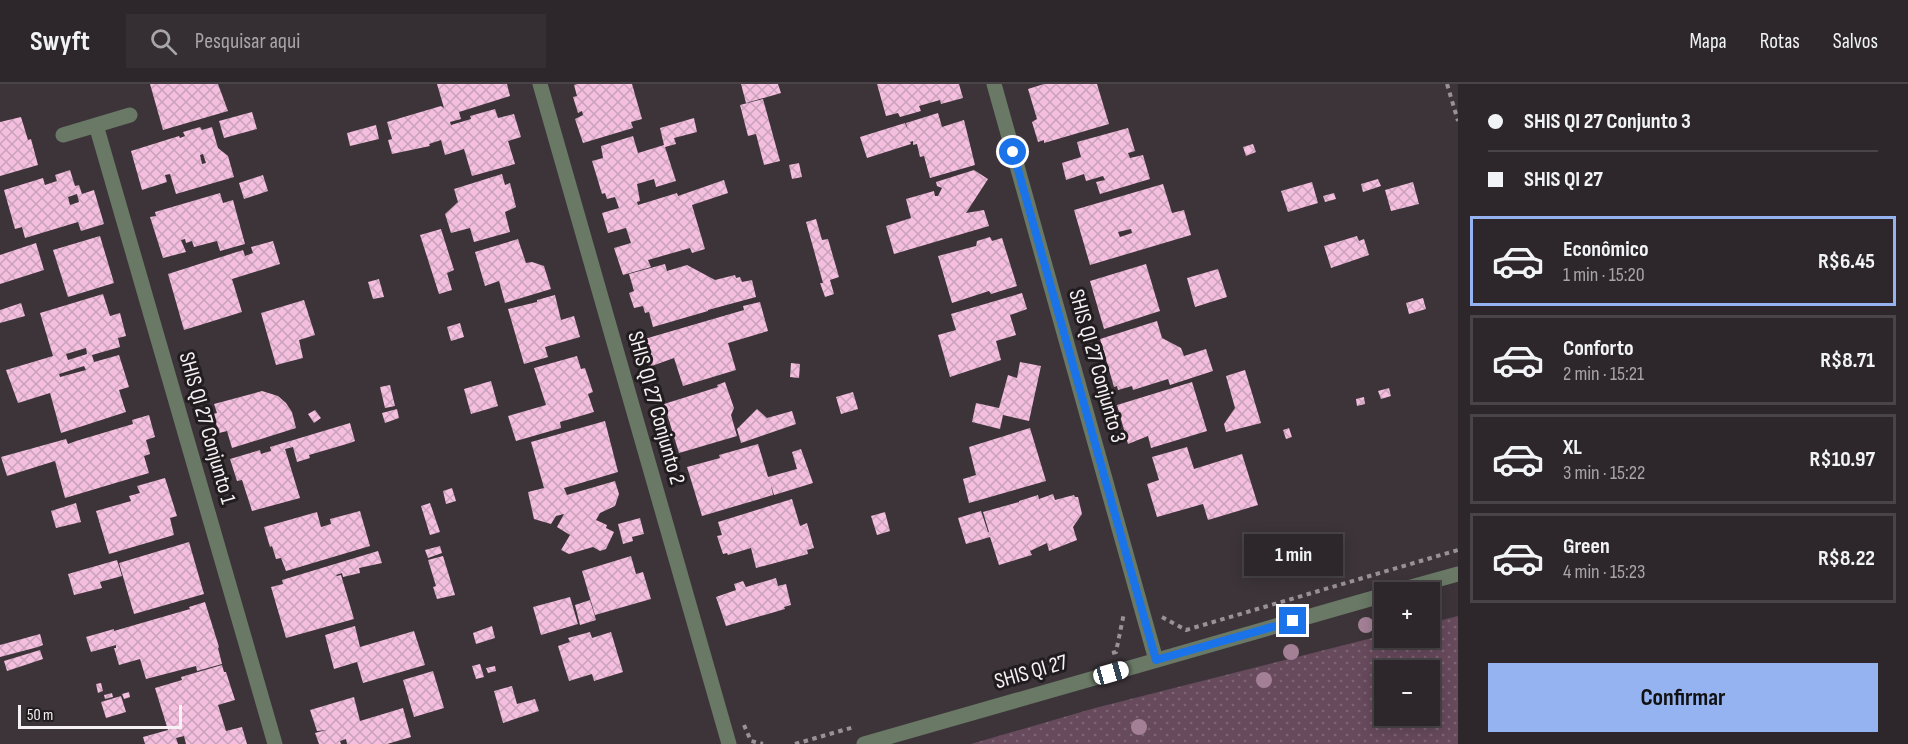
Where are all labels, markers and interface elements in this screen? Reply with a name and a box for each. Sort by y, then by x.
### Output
search box [126,14,546,68]
text: Swyft [30,25,90,58]
icon: search [147,25,180,58]
text: Pesquisar aqui [195,28,300,55]
text: Mapa [1689,29,1727,54]
text: Rotas [1760,29,1800,54]
text: Salvos [1833,29,1878,54]
text: SHIS QI 27 Conjunto 3 [1524,108,1691,135]
route start [999,138,1026,165]
text: SHIS QI 27 [1524,166,1603,193]
icon: car [1491,234,1545,288]
text: Econômico [1563,236,1649,263]
text: R$6.45 [1818,248,1875,275]
text: 1 min · 15:20 [1563,263,1645,287]
street label: SHIS QI 27 Conjunto 3 [1062,286,1132,446]
street label: SHIS QI 27 Conjunto 2 [621,328,691,488]
icon: car [1491,333,1545,387]
text: Conforto [1563,335,1634,362]
text: R$8.71 [1820,347,1875,374]
street label: SHIS QI 27 Conjunto 1 [172,349,242,507]
text: 2 min · 15:21 [1563,362,1644,386]
icon: car [1491,432,1545,486]
text: XL [1563,434,1582,461]
text: R$10.97 [1810,446,1875,473]
text: 3 min · 15:22 [1563,461,1645,485]
icon: car [1491,531,1545,585]
text: Green [1563,533,1610,560]
callout: 1 min [1244,534,1342,576]
text: 1 min [1275,543,1312,567]
text: R$8.22 [1818,545,1875,572]
text: 4 min · 15:23 [1563,560,1645,584]
map controls [1374,582,1440,726]
button: + [1374,582,1440,648]
route end [1279,607,1306,634]
street label: SHIS QI 27 [991,649,1071,695]
car [1091,659,1131,687]
button: − [1374,660,1440,726]
button: Confirmar [1488,663,1878,732]
scale bar [18,702,182,730]
text: 50 m [27,706,53,725]

